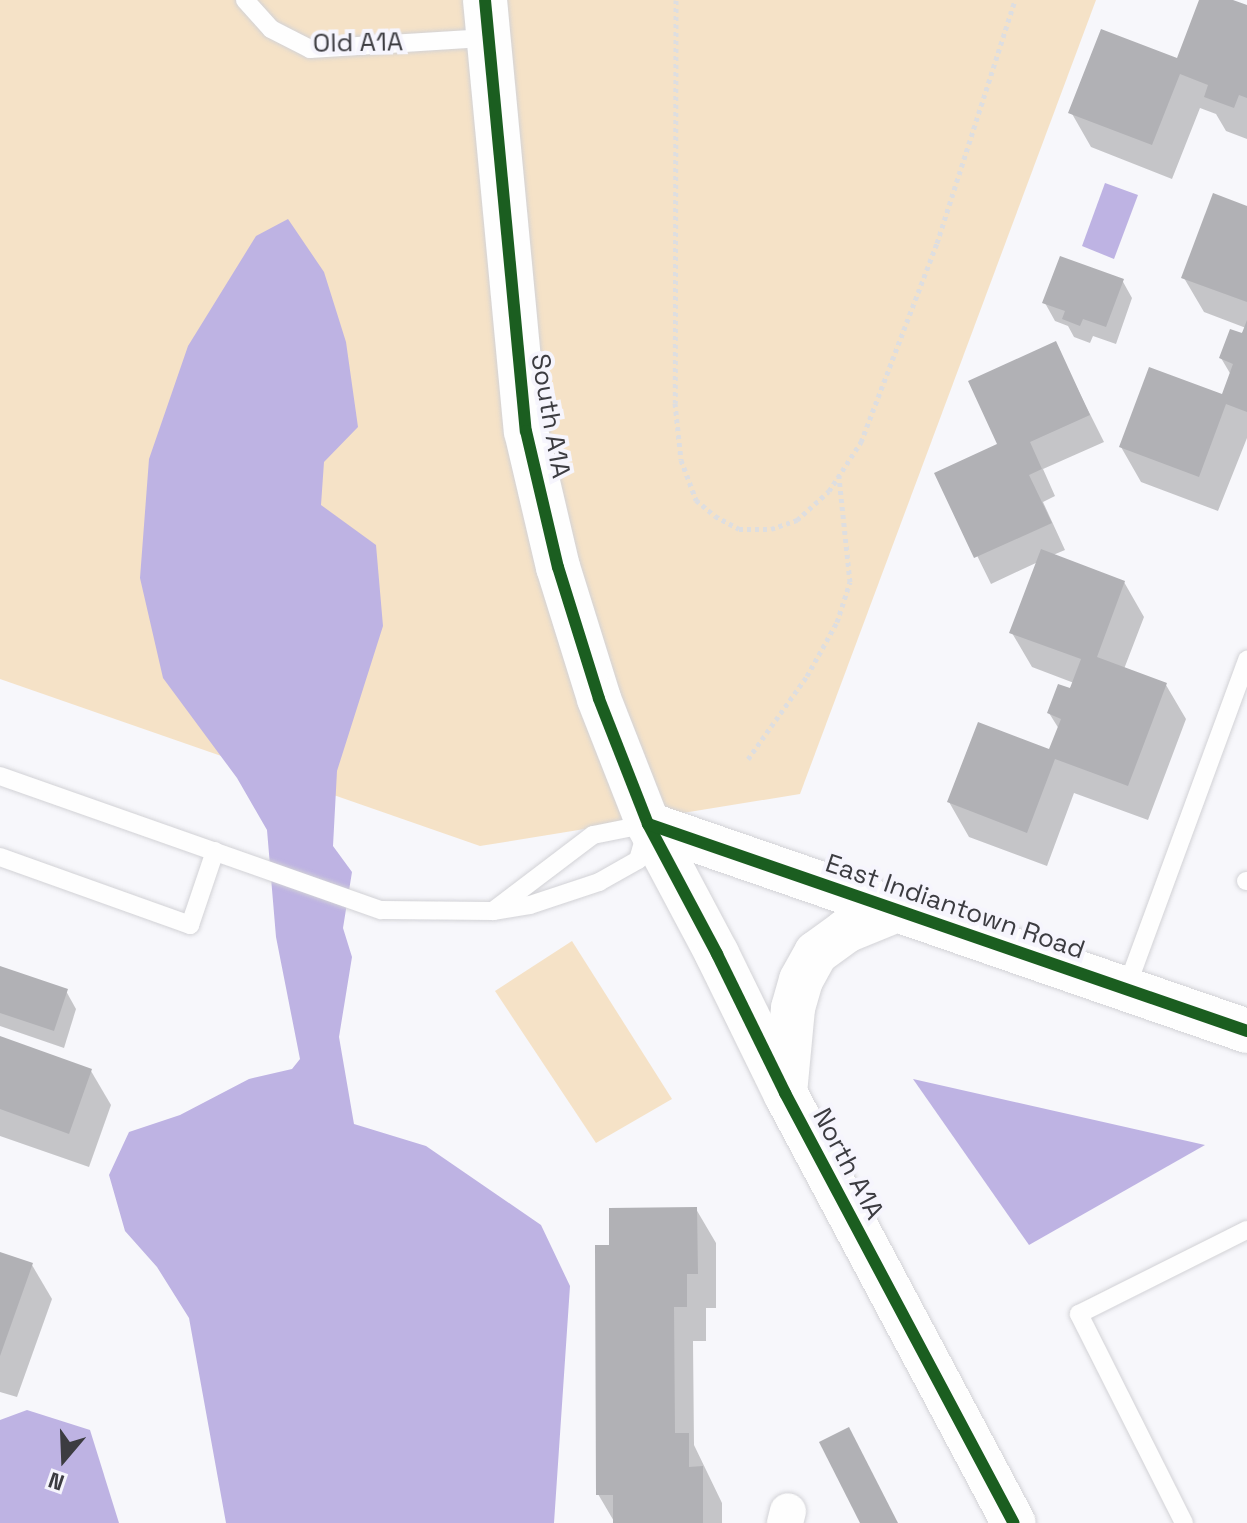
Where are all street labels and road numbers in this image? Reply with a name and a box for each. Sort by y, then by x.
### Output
street label: Old A1A [312,27,404,59]
street label: South A1A [524,351,576,481]
street label: East Indiantown Road [821,848,1089,966]
street label: North A1A [806,1103,890,1225]

